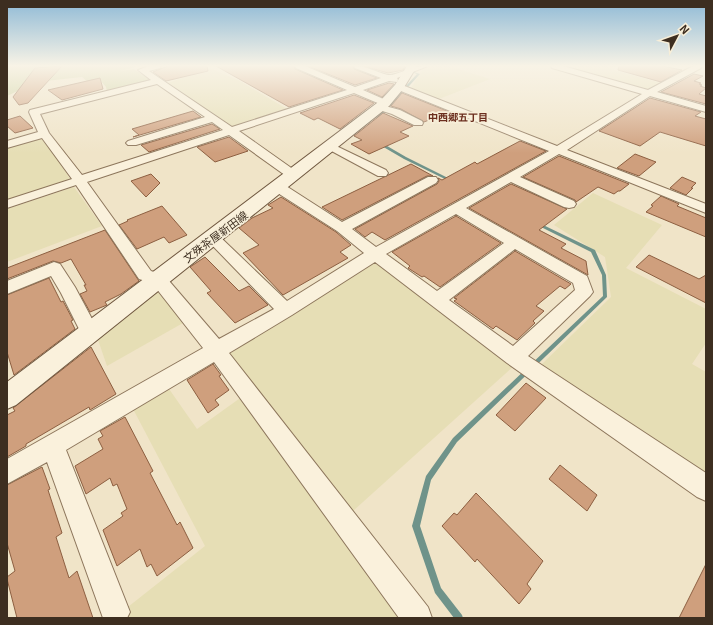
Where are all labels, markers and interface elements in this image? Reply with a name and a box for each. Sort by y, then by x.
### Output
north arrow [657,16,697,56]
text: N [677,20,694,37]
district label: 中西郷五丁目 [428,109,488,124]
street label: 文殊茶屋新田線 [179,206,251,266]

